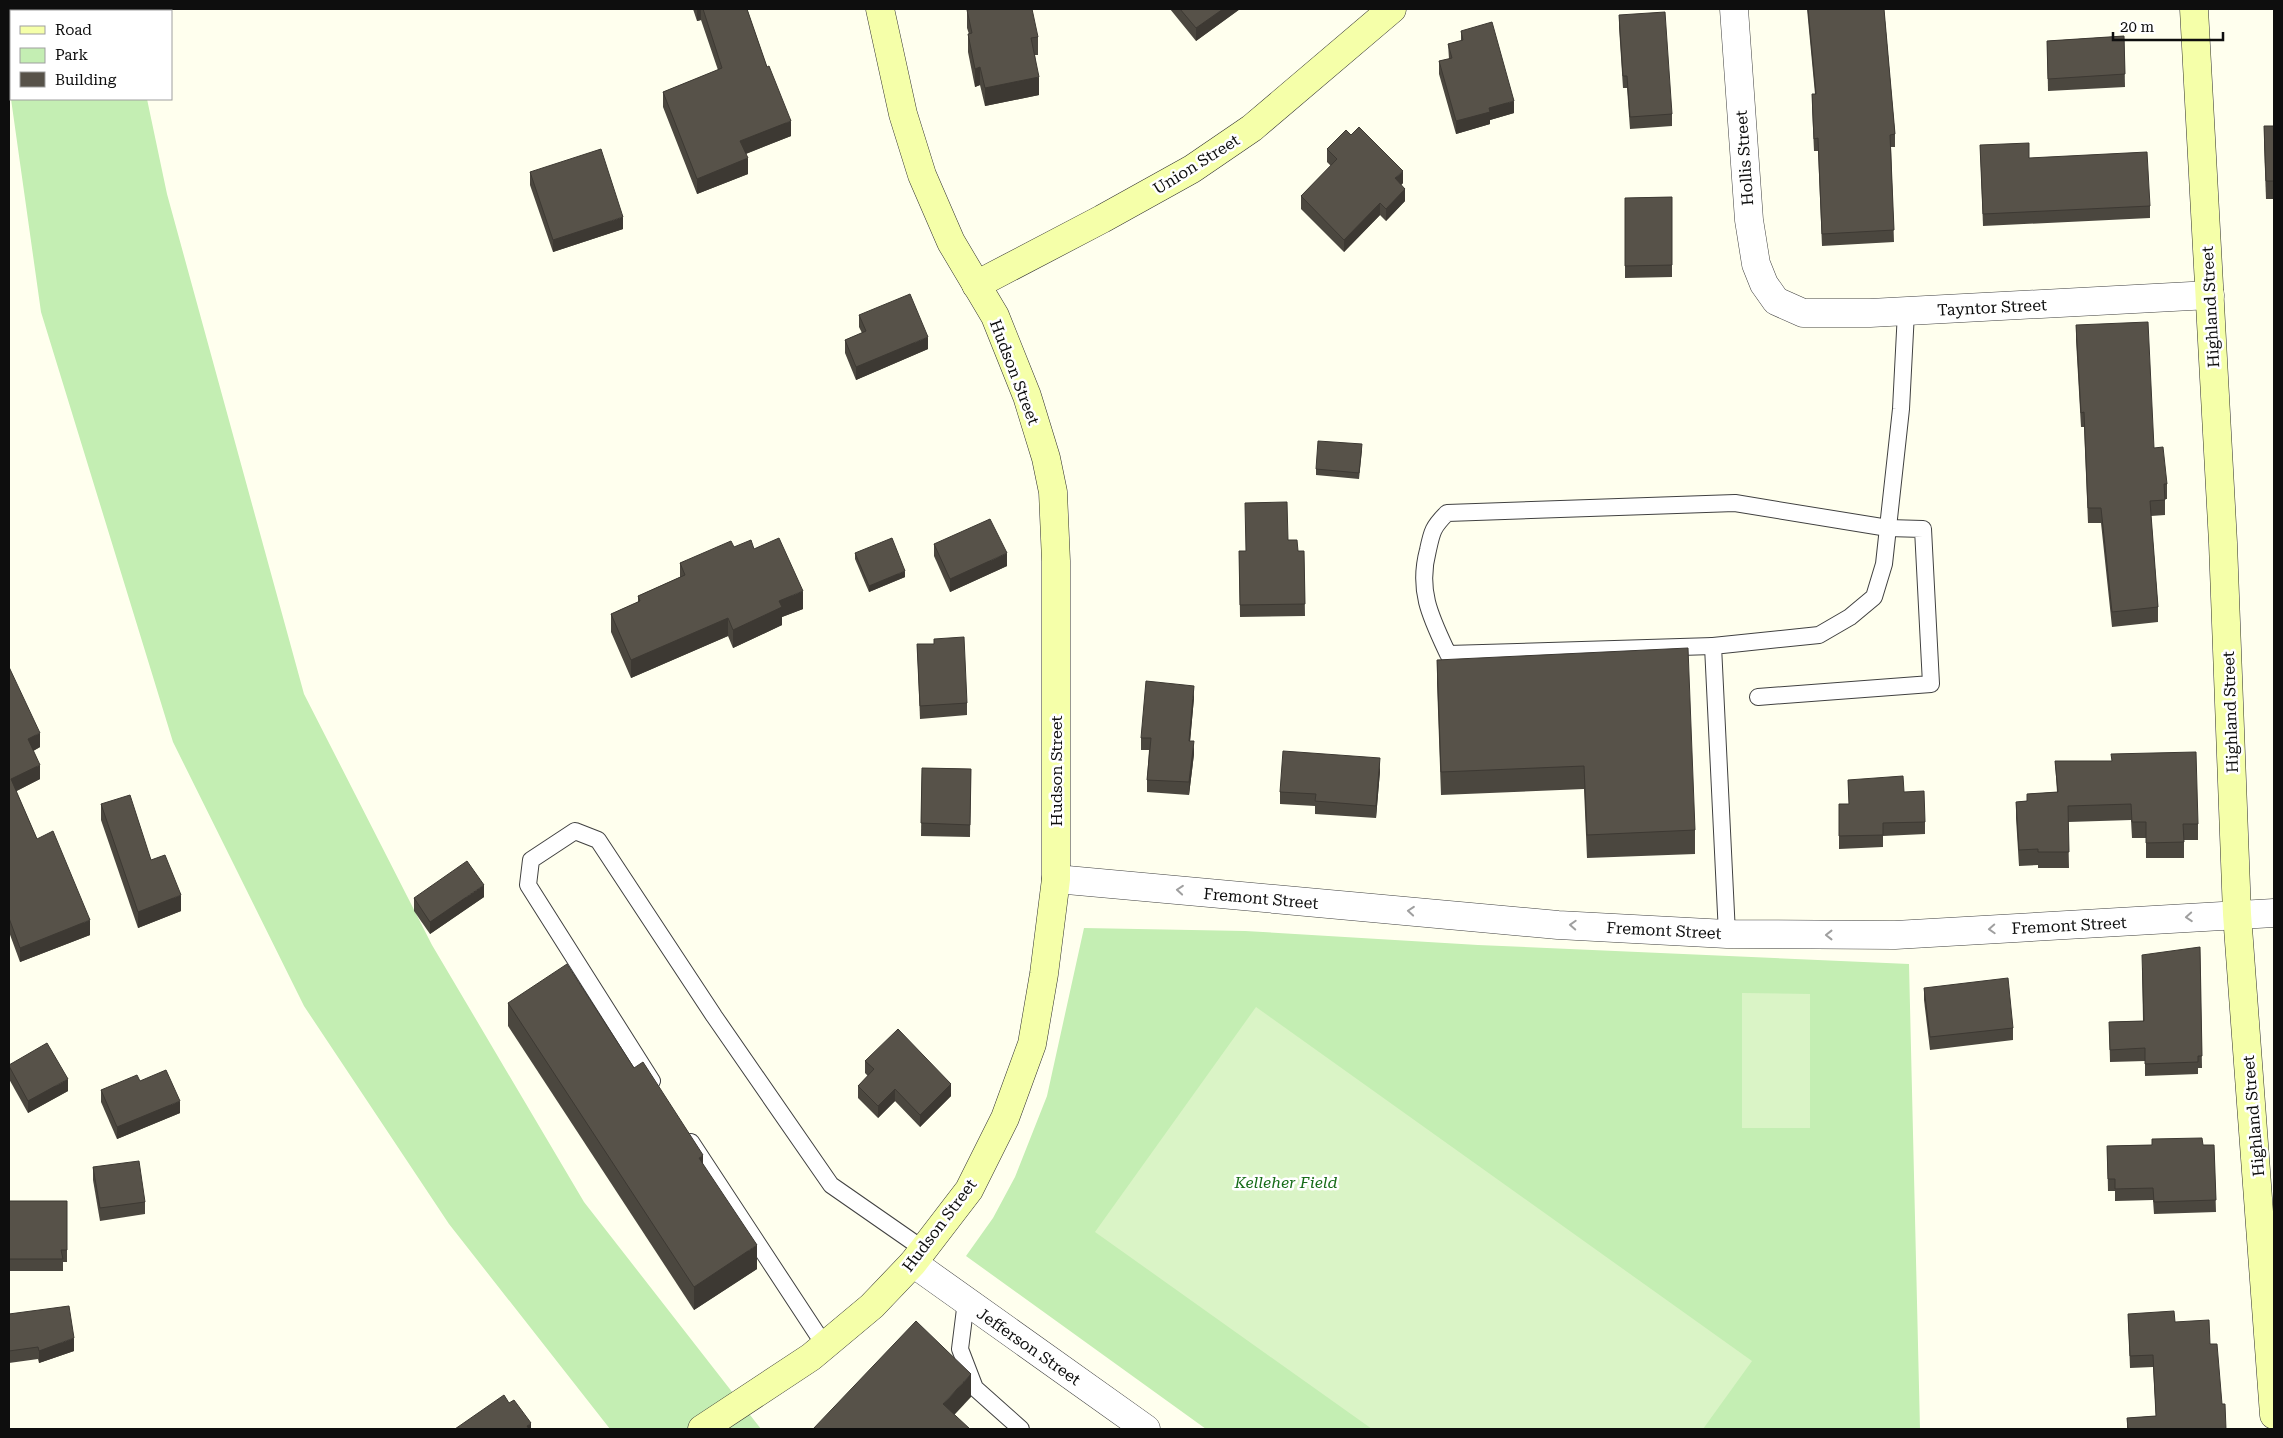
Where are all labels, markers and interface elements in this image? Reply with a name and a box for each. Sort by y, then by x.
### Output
legend [10,10,172,100]
scale bar [2113,10,2223,42]
text: 20 m [2120,18,2155,36]
text: Road [55,21,92,39]
text: Park [55,46,89,64]
text: Building [55,71,117,89]
street label: Hollis Street [1732,110,1757,206]
street label: Union Street [1150,130,1243,198]
street label: Highland Street [2198,246,2223,368]
street label: Tayntor Street [1937,295,2047,320]
street label: Hudson Street [986,317,1043,427]
street label: Highland Street [2219,651,2242,773]
street label: Hudson Street [1047,715,1066,827]
street label: Fremont Street [1203,884,1319,913]
one-way arrow [1175,885,1183,896]
one-way arrow [1407,906,1415,917]
one-way arrow [2184,912,2192,923]
street label: Fremont Street [2011,913,2127,938]
street label: Fremont Street [1606,918,1722,943]
one-way arrow [1569,920,1577,931]
one-way arrow [1987,924,1995,935]
one-way arrow [1825,929,1833,940]
street label: Highland Street [2239,1054,2268,1177]
park label: Kelleher Field [1233,1173,1338,1192]
street label: Hudson Street [898,1175,980,1275]
street label: Jefferson Street [973,1304,1084,1389]

